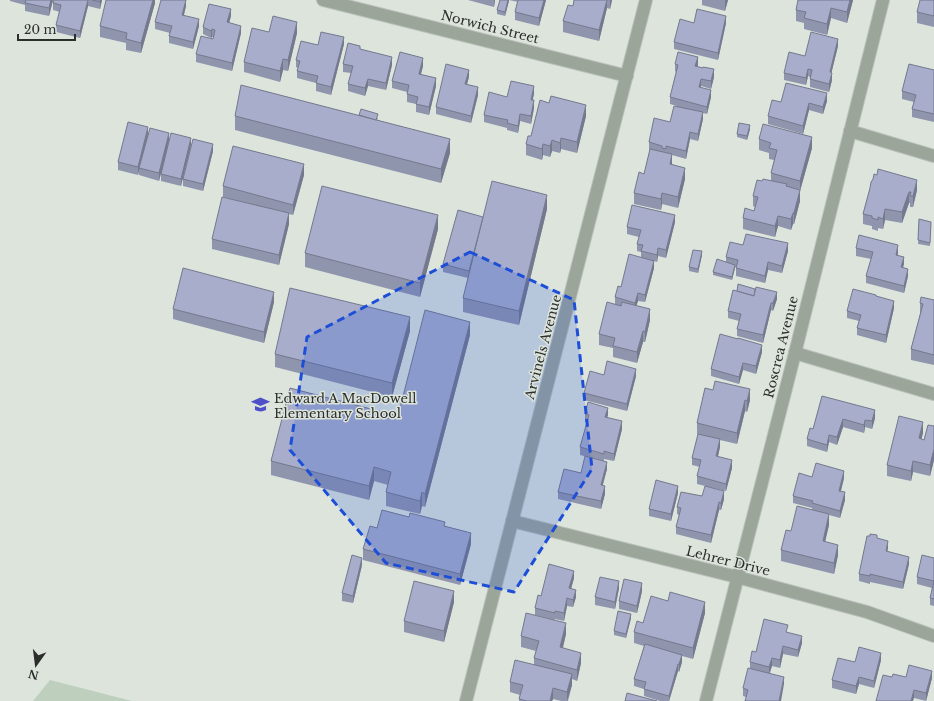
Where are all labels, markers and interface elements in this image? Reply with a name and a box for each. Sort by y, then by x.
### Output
street label: Norwich Street [439,7,541,47]
scale bar [18,16,75,42]
text: 20 m [24,22,56,37]
street label: Arvinels Avenue [521,293,565,402]
street label: Roscrea Avenue [760,294,802,400]
place label: Edward A MacDowell Elementary School [274,390,416,422]
school or university icon: Edward A MacDowell Elementary School [251,395,271,415]
street label: Lehrer Drive [684,542,772,580]
north arrow [16,645,56,685]
text: N [26,667,40,683]

